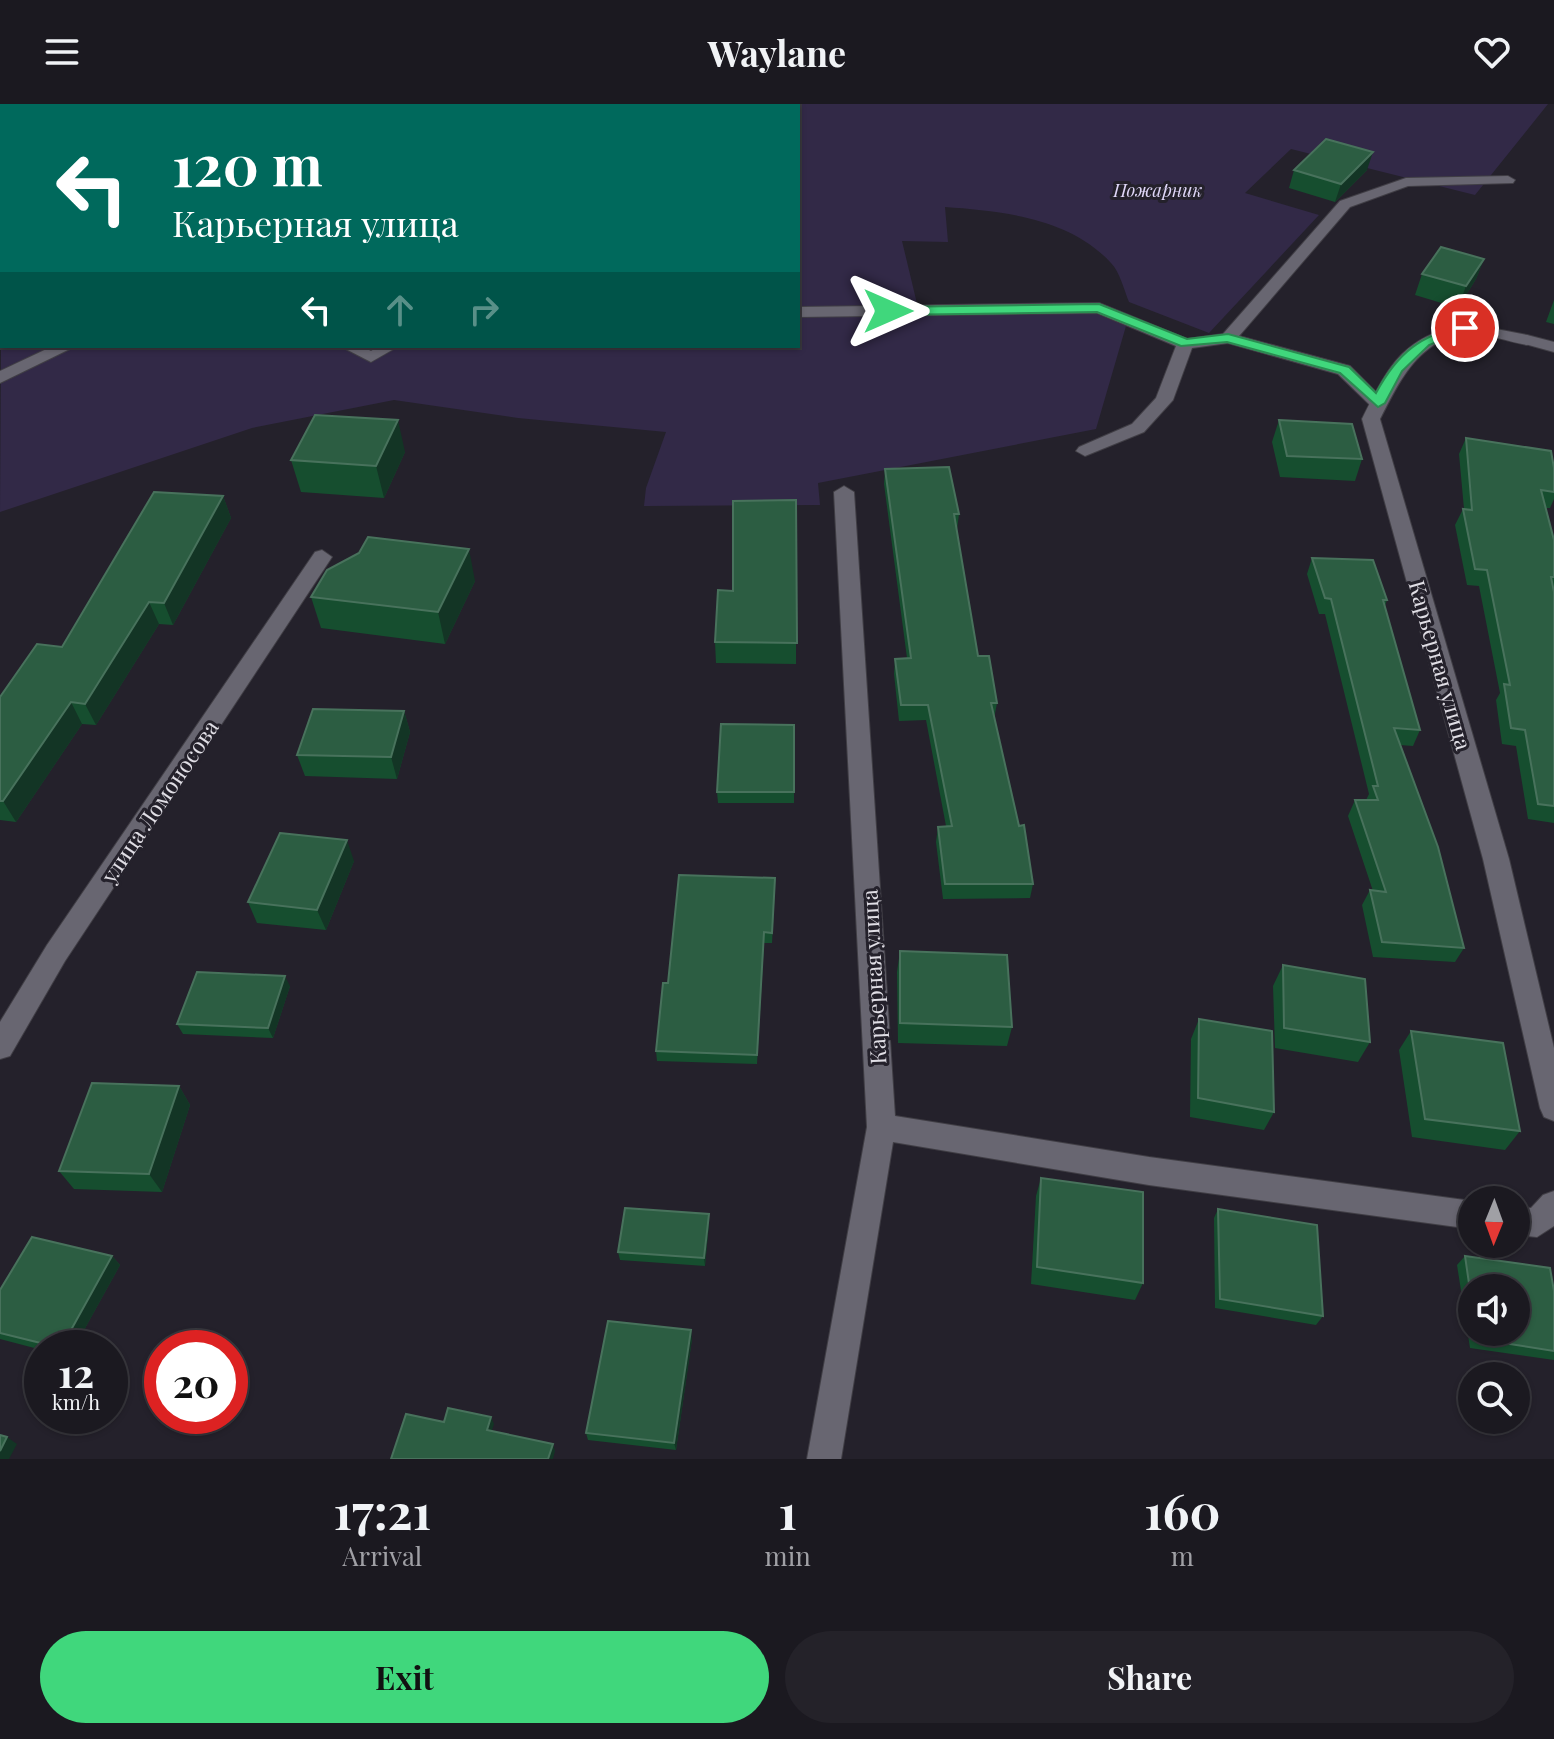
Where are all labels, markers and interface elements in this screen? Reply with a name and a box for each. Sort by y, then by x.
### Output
text: Waylane [708,28,846,76]
icon: menu [40,30,84,74]
icon: heart [1470,30,1514,74]
text: 120 m [172,126,323,201]
icon: left [40,136,144,240]
park label: Пожарник [1112,178,1203,202]
text: Карьерная улица [172,198,459,246]
position arrow [846,269,930,353]
icon: left [294,288,338,332]
icon: ahead [378,288,422,332]
icon: right [462,288,506,332]
pin [1431,294,1499,362]
icon: arrive [1443,306,1487,350]
street label: Карьерная улица [1402,577,1480,753]
street label: улица Ломоносова [93,714,225,889]
street label: Карьерная улица [853,889,893,1065]
north arrow [1458,1186,1530,1258]
map controls [1458,1186,1530,1434]
button: sound [1458,1274,1530,1346]
speed limit sign: 20 [144,1330,248,1434]
text: 12 [58,1345,94,1398]
button: search [1458,1362,1530,1434]
text: km/h [52,1388,100,1415]
text: 17:21 [333,1478,431,1542]
text: 1 [778,1478,797,1542]
text: 160 [1144,1478,1221,1542]
text: Arrival [342,1538,422,1573]
text: min [765,1538,811,1573]
text: m [1171,1538,1194,1573]
button: Exit [40,1631,769,1723]
button: Share [785,1631,1514,1723]

